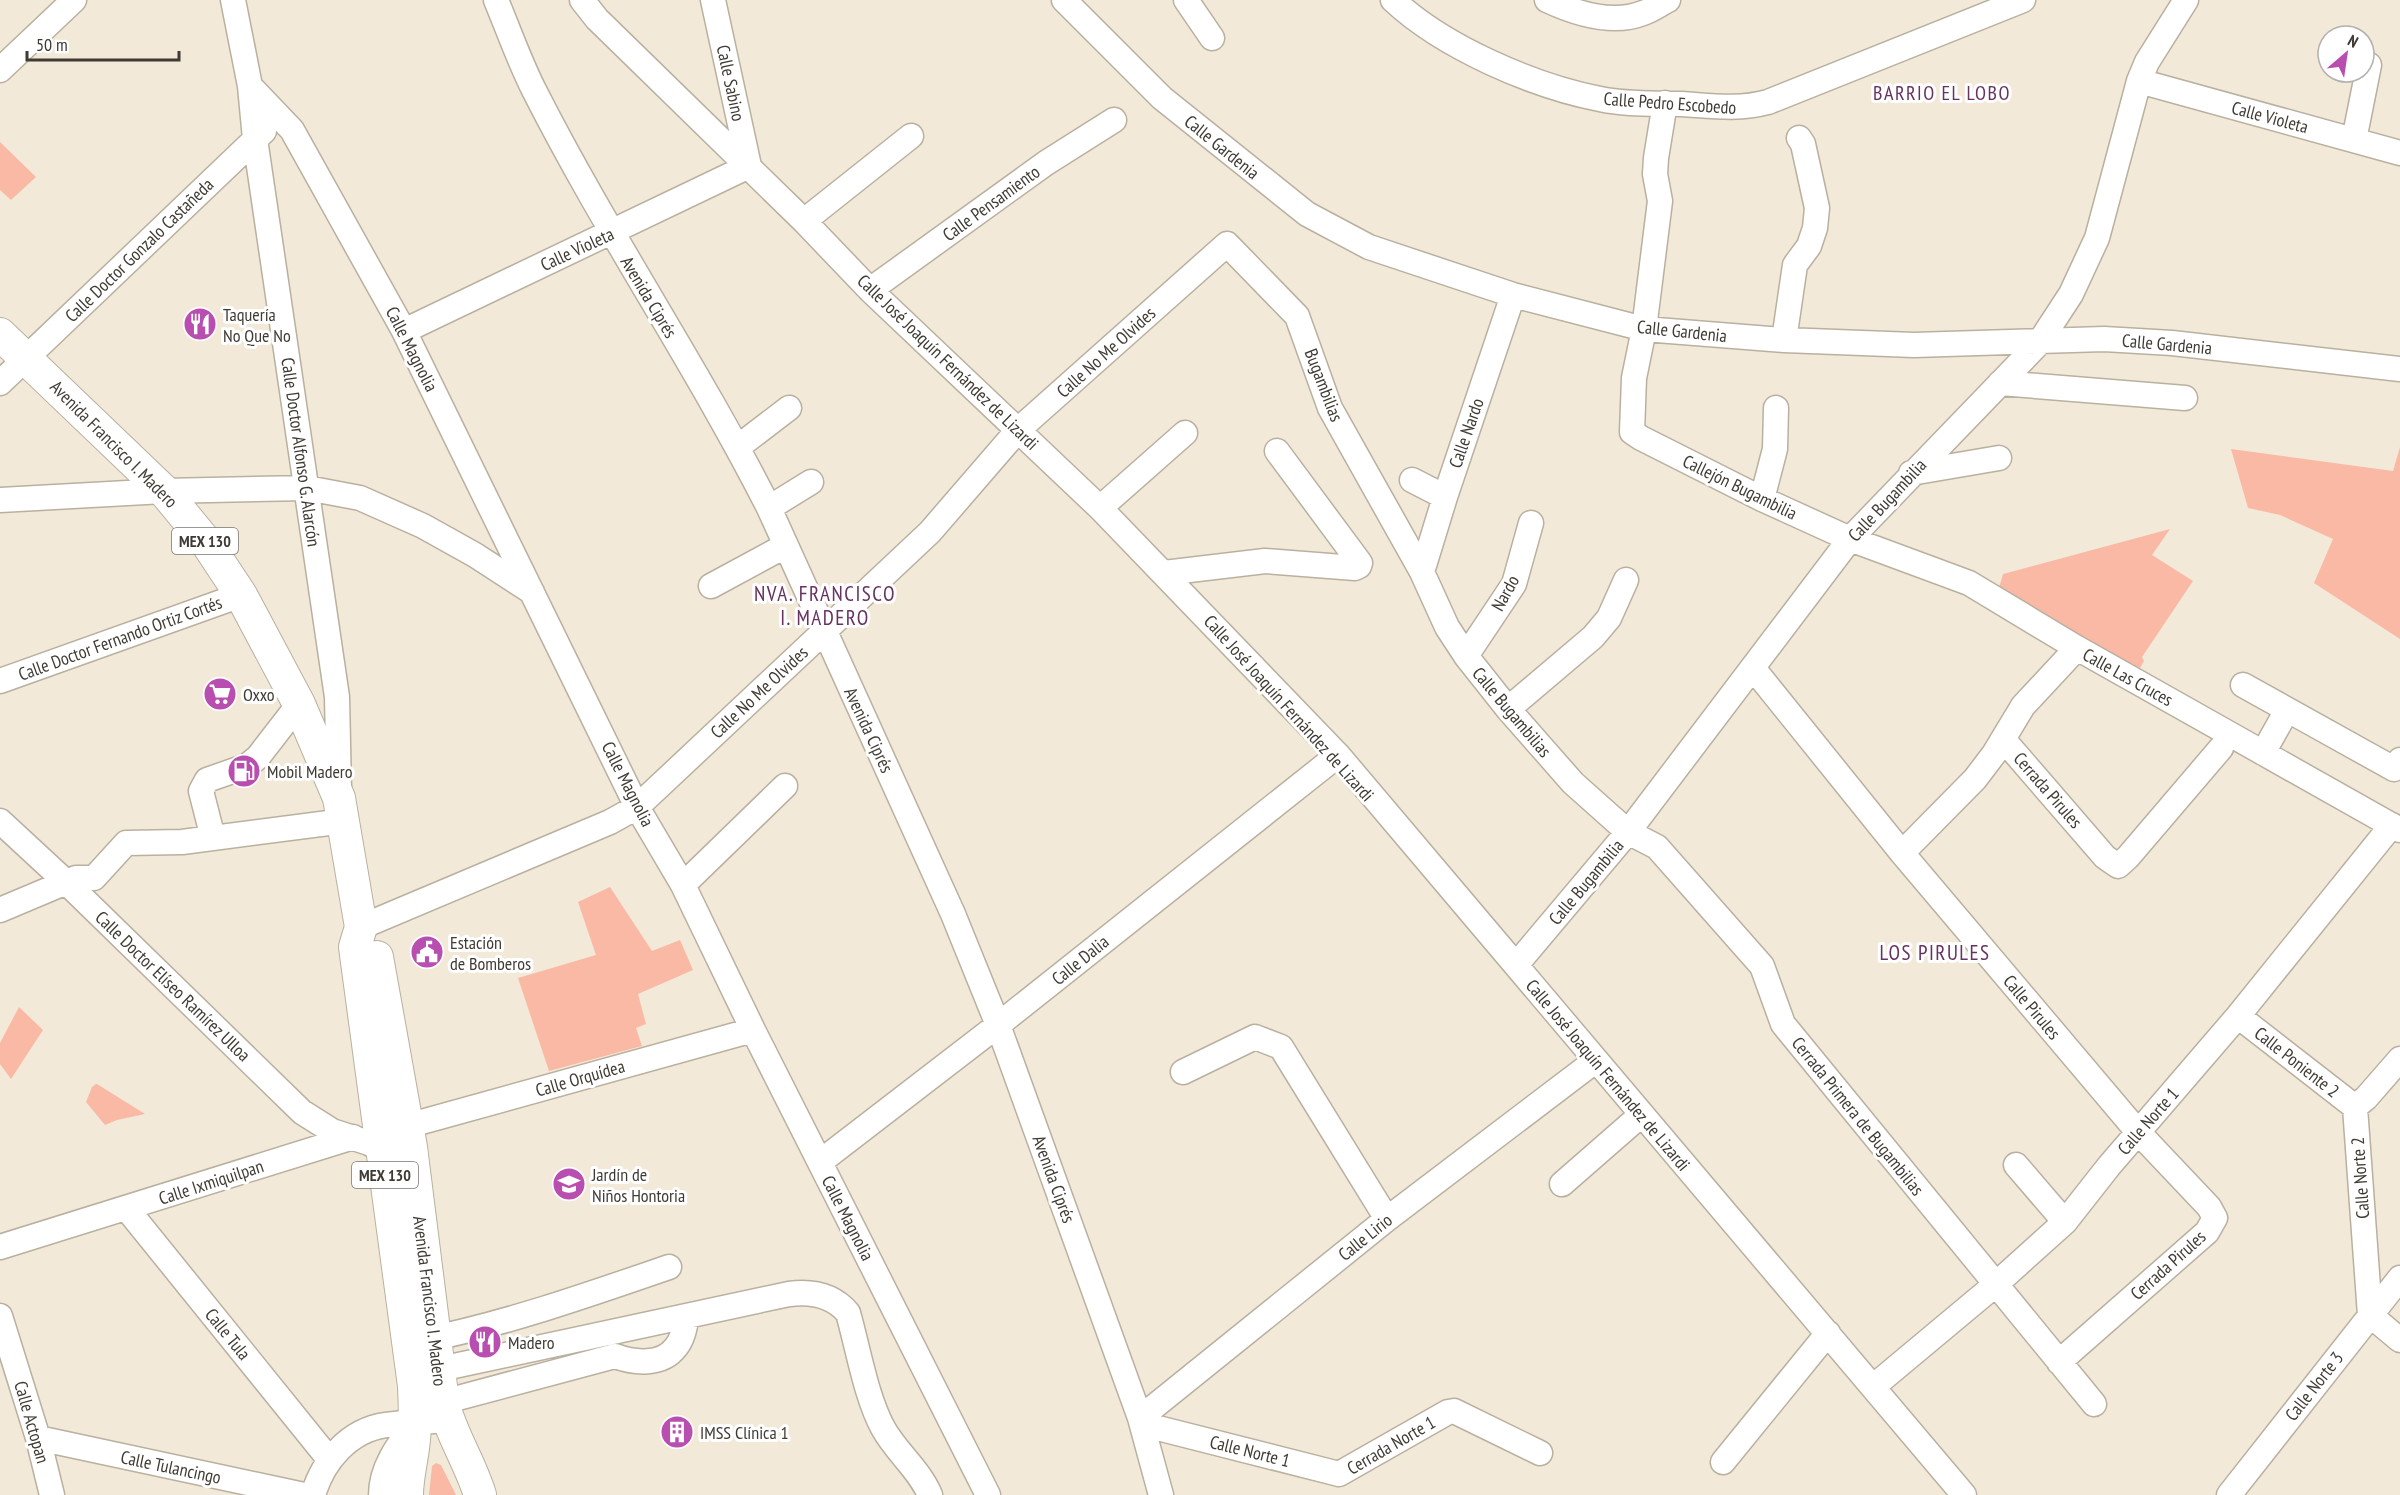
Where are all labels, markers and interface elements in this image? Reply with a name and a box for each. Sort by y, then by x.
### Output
scale bar [27,24,178,62]
north arrow [2316,24,2376,84]
text: N [2345,30,2362,52]
text: 50 m [36,33,68,56]
street label: Calle Sabino [712,43,750,123]
district label: BARRIO EL LOBO [1873,80,2011,106]
street label: Calle Pedro Escobedo [1603,87,1737,119]
street label: Calle Violeta [2229,96,2311,138]
street label: Calle Gardenia [1180,110,1264,184]
street label: Calle Pensamiento [938,160,1044,246]
street label: Calle Doctor Gonzalo Castañeda [60,173,218,327]
street label: Calle Violeta [537,222,617,276]
street label: Avenida Ciprés [616,252,682,342]
street label: Calle José Joaquín Fernández de Lizardi [852,269,1044,455]
street label: Calle No Me Olvides [1052,302,1160,402]
place label: Taquería No Que No [223,303,291,347]
street label: Calle Magnolia [381,303,443,395]
restaurant icon: Taquería No Que No [182,306,218,342]
street label: Calle Gardenia [1636,315,1728,347]
street label: Calle Gardenia [2121,329,2213,359]
street label: Bugambilias [1300,345,1348,425]
street label: Calle Doctor Alfonso G. Alarcón [276,356,326,548]
street label: Avenida Francisco I. Madero [45,375,183,513]
street label: Calle Nardo [1443,395,1489,471]
street label: Callejón Bugambilia [1679,449,1801,525]
street label: Calle Bugambilia [1843,454,1931,546]
road number: MEX 130 [172,528,238,554]
street label: Nardo [1486,571,1524,615]
district label: NVA. FRANCISCO I. MADERO [754,580,896,631]
street label: Calle Doctor Fernando Ortiz Cortés [15,590,225,686]
street label: Calle José Joaquín Fernández de Lizardi [1199,610,1379,806]
street label: Calle No Me Olvides [705,641,813,743]
street label: Calle Las Cruces [2079,643,2177,711]
street label: Calle Bugambilias [1468,662,1556,762]
supermarket icon: Oxxo [202,676,238,712]
place label: Oxxo [243,683,275,706]
street label: Avenida Ciprés [839,684,899,776]
street label: Calle Magnolia [597,738,659,830]
street label: Cerrada Pirules [2009,747,2087,833]
fuel station icon: Mobil Madero [226,753,262,789]
place label: Mobil Madero [267,760,353,783]
street label: Calle Bugambilia [1543,834,1629,930]
street label: Calle Doctor Elíseo Ramírez Ulloa [91,906,255,1066]
street label: Calle Dalia [1047,930,1113,990]
place label: Estación de Bomberos [450,931,531,975]
public building icon: Estación de Bomberos [409,934,445,970]
district label: LOS PIRULES [1879,939,1991,966]
street label: Calle Pirules [1998,970,2066,1044]
street label: Calle José Joaquín Fernández de Lizardi [1521,974,1695,1176]
street label: Calle Poniente 2 [2250,1022,2344,1102]
street label: Cerrada Primera de Bugambilias [1787,1032,1929,1200]
street label: Calle Orquídea [533,1054,627,1102]
street label: Calle Norte 1 [2112,1083,2184,1159]
street label: Avenida Ciprés [1028,1132,1080,1226]
street label: Calle Norte 2 [2346,1136,2374,1220]
street label: Calle Ixmiquilpan [156,1154,266,1210]
road number: MEX 130 [352,1162,418,1188]
place label: Jardín de Niños Hontoria [591,1163,685,1207]
school or university icon: Jardín de Niños Hontoria [551,1166,587,1202]
street label: Calle Magnolia [817,1172,879,1264]
street label: Calle Lirio [1333,1208,1397,1266]
street label: Avenida Francisco I. Madero [408,1215,452,1388]
street label: Cerrada Pirules [2126,1225,2210,1305]
street label: Calle Tula [200,1303,256,1365]
restaurant icon: Madero [467,1324,503,1360]
place label: Madero [508,1331,555,1354]
street label: Calle Norte 3 [2280,1347,2348,1425]
street label: Calle Actopan [9,1378,55,1466]
street label: Cerrada Norte 1 [1343,1411,1439,1479]
building icon: IMSS Clínica 1 [659,1414,695,1450]
place label: IMSS Clínica 1 [700,1421,789,1444]
street label: Calle Norte 1 [1208,1430,1292,1472]
street label: Calle Tulancingo [119,1445,223,1489]

